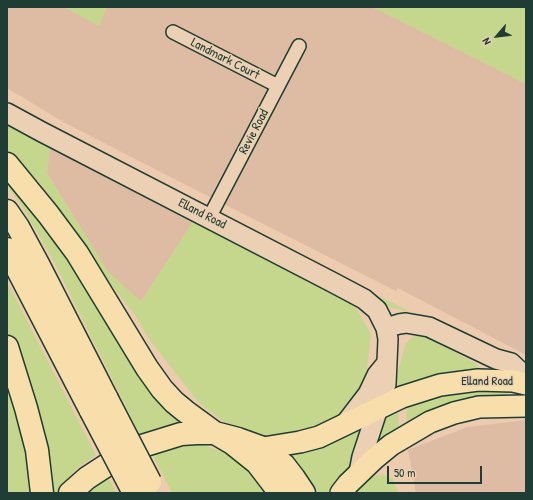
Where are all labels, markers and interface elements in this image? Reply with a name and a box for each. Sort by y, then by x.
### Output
north arrow [477,16,517,56]
street label: Landmark Court [188,35,262,83]
text: N [479,36,494,48]
street label: Revie Road [236,107,272,157]
street label: Elland Road [175,195,229,233]
street label: Elland Road [461,374,513,390]
scale bar [389,458,484,484]
text: 50 m [394,464,415,481]

